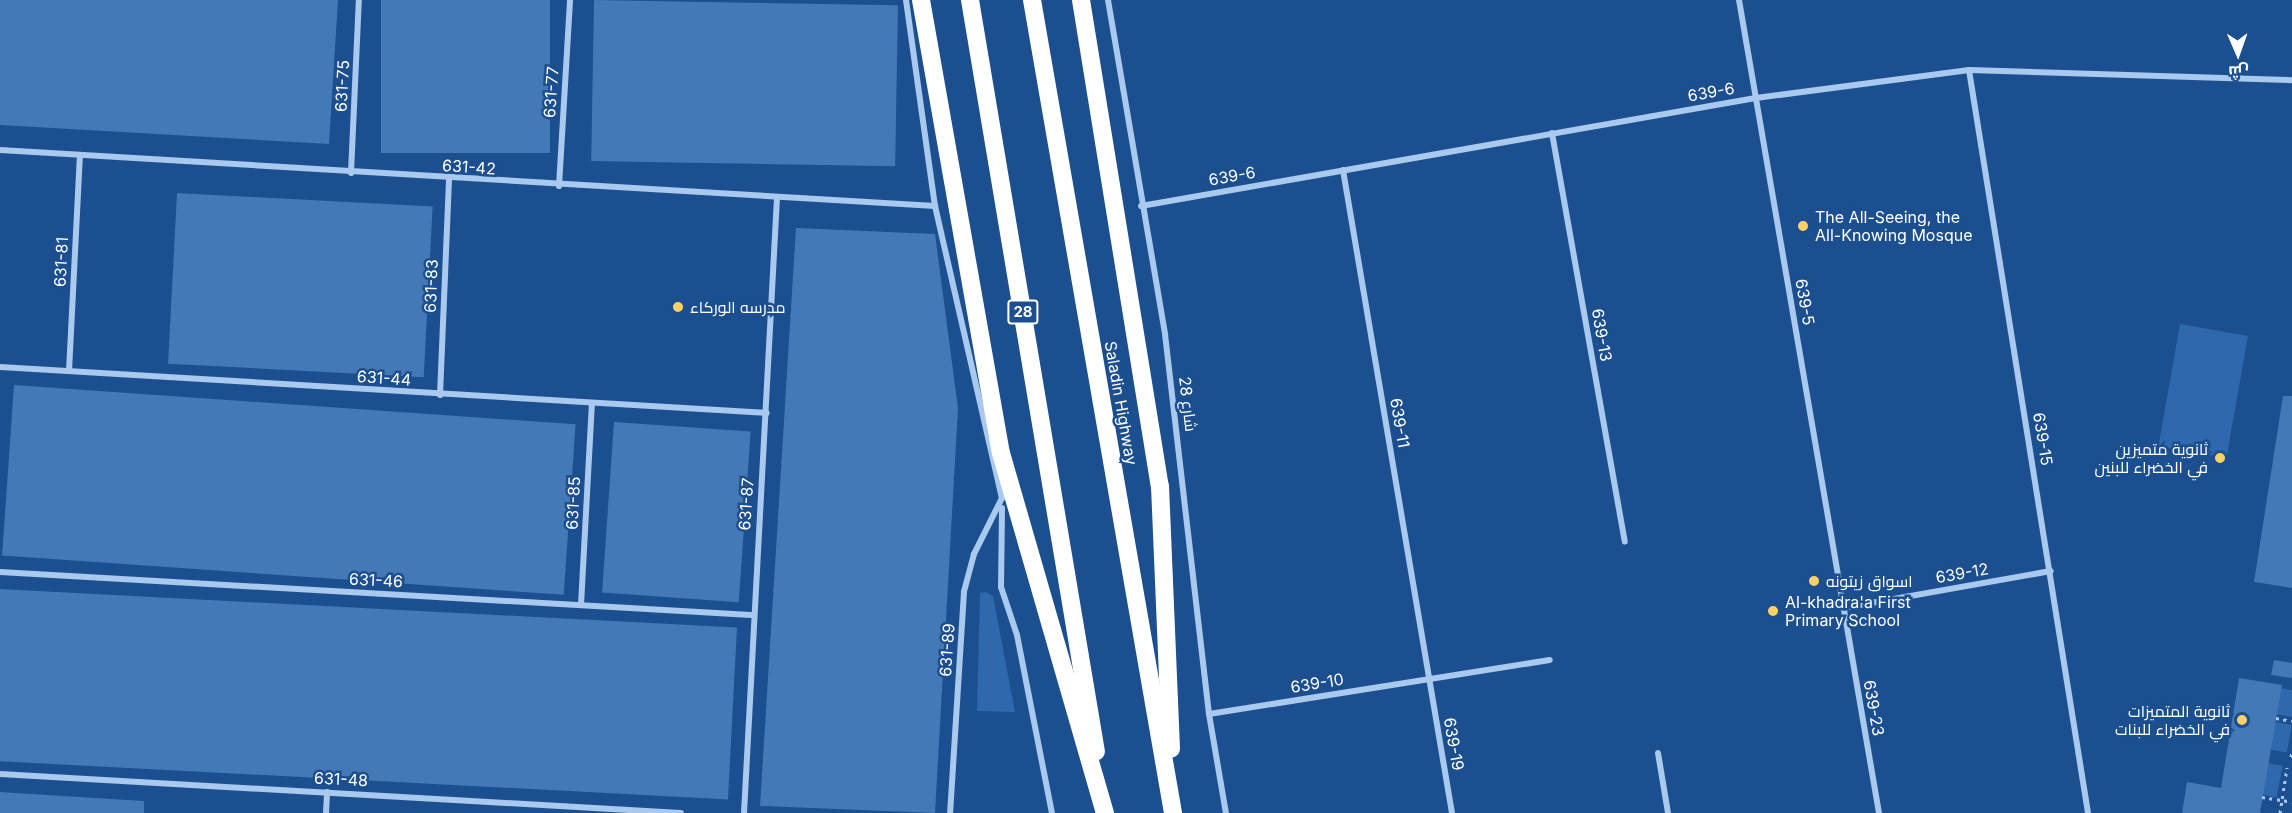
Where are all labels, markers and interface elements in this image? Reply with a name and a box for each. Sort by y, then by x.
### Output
north arrow [2208,24,2268,84]
street label: 631-75 [331,60,353,112]
text: ش [2228,62,2249,82]
street label: 631-77 [540,66,562,118]
street label: 639-6 [1686,78,1736,106]
street label: 631-42 [442,156,496,178]
street label: 639-6 [1207,162,1257,190]
place label: The All-Seeing, the All-Knowing Mosque [1815,207,1972,245]
marker: The All-Seeing, the All-Knowing Mosque [1796,219,1810,233]
street label: 631-81 [50,236,72,288]
street label: 631-83 [420,259,442,313]
street label: 639-5 [1791,277,1819,327]
place label: مدرسه الوركاء [690,297,786,317]
marker: مدرسه الوركاء [671,300,685,314]
road number: 28 [1006,300,1040,324]
street label: 639-13 [1588,307,1616,363]
street label: Saladin Highway [1101,339,1141,467]
street label: 631-44 [356,367,412,389]
street label: شارع 28 [1175,375,1201,433]
street label: 639-11 [1386,397,1414,449]
street label: 639-15 [2029,411,2057,467]
place label: ثانوية متميزين في الخضراء للبنين [2094,439,2208,477]
marker: ثانوية متميزين في الخضراء للبنين [2213,451,2227,465]
street label: 631-85 [562,476,584,530]
street label: 631-87 [735,477,757,531]
street label: 639-12 [1934,559,1990,587]
street label: 631-46 [349,569,403,591]
place label: اسواق زيتونه [1826,571,1913,591]
marker: اسواق زيتونه [1807,574,1821,588]
place label: Al-khadra'a First Primary School [1785,592,1911,630]
marker: Al-khadra'a First Primary School [1766,604,1780,618]
street label: 631-89 [936,623,958,677]
street label: 639-10 [1289,669,1345,697]
street label: 639-23 [1860,679,1888,737]
place label: ثانوية المتميزات في الخضراء للبنات [2115,701,2230,739]
marker: ثانوية المتميزات في الخضراء للبنات [2235,713,2249,727]
street label: 639-19 [1440,716,1468,772]
street label: 631-48 [314,768,368,790]

